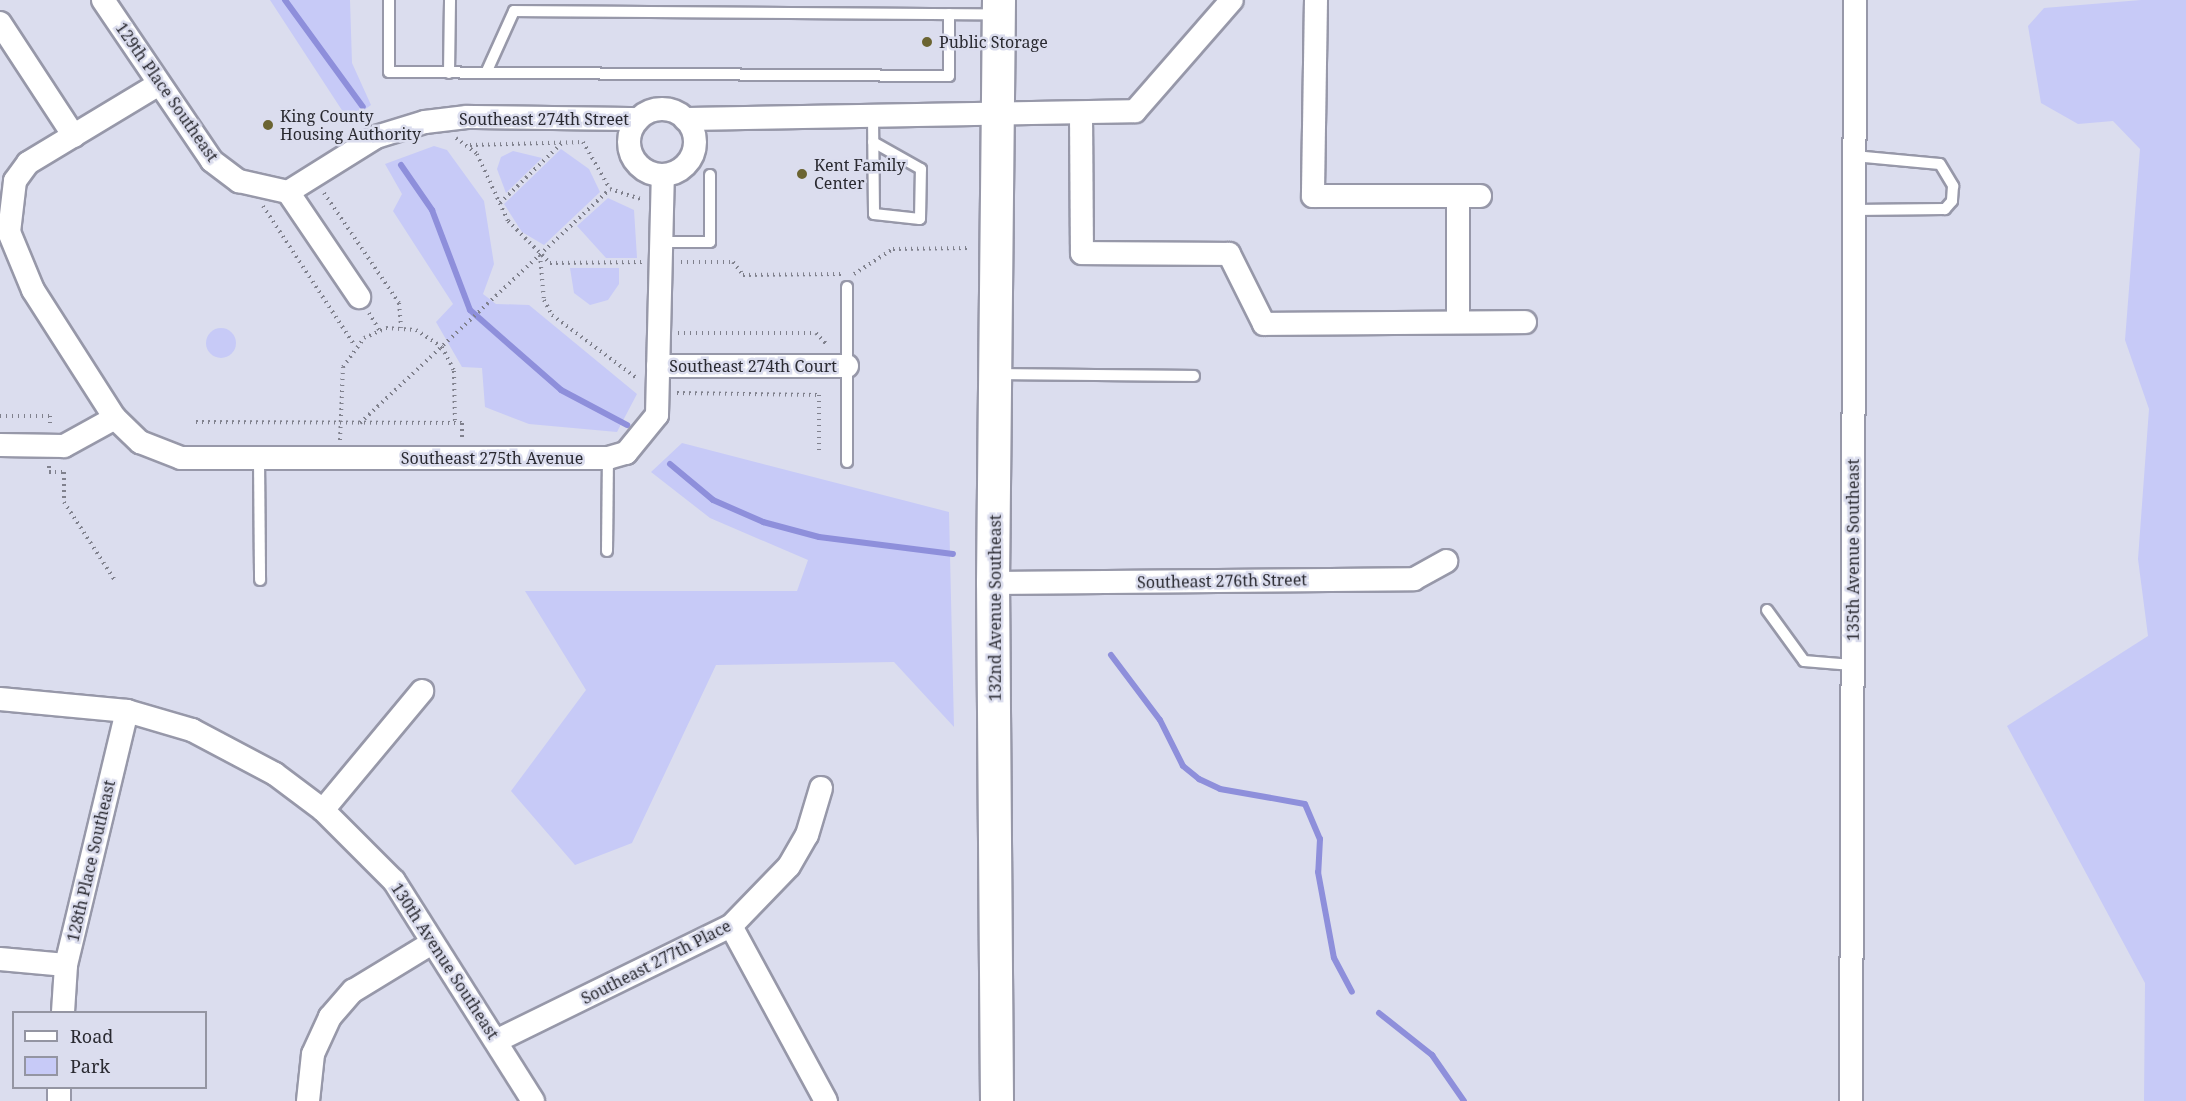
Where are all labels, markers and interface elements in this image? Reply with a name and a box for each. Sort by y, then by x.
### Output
street label: 129th Place Southeast [112,19,222,165]
place label: Public Storage [939,32,1048,52]
marker: Public Storage [920,35,934,49]
place label: King County Housing Authority [280,106,421,144]
street label: Southeast 274th Street [459,109,629,129]
marker: King County Housing Authority [261,118,275,132]
place label: Kent Family Center [814,155,906,193]
marker: Kent Family Center [795,167,809,181]
street label: Southeast 274th Court [669,356,837,376]
street label: Southeast 275th Avenue [401,448,583,468]
street label: 135th Avenue Southeast [1843,459,1863,641]
street label: 132nd Avenue Southeast [985,515,1005,701]
street label: Southeast 276th Street [1137,570,1307,592]
street label: 128th Place Southeast [63,778,119,944]
street label: 130th Avenue Southeast [387,879,503,1043]
street label: Southeast 277th Place [578,916,734,1008]
legend [12,1011,207,1089]
text: Road [70,1024,113,1048]
text: Park [70,1054,110,1078]

